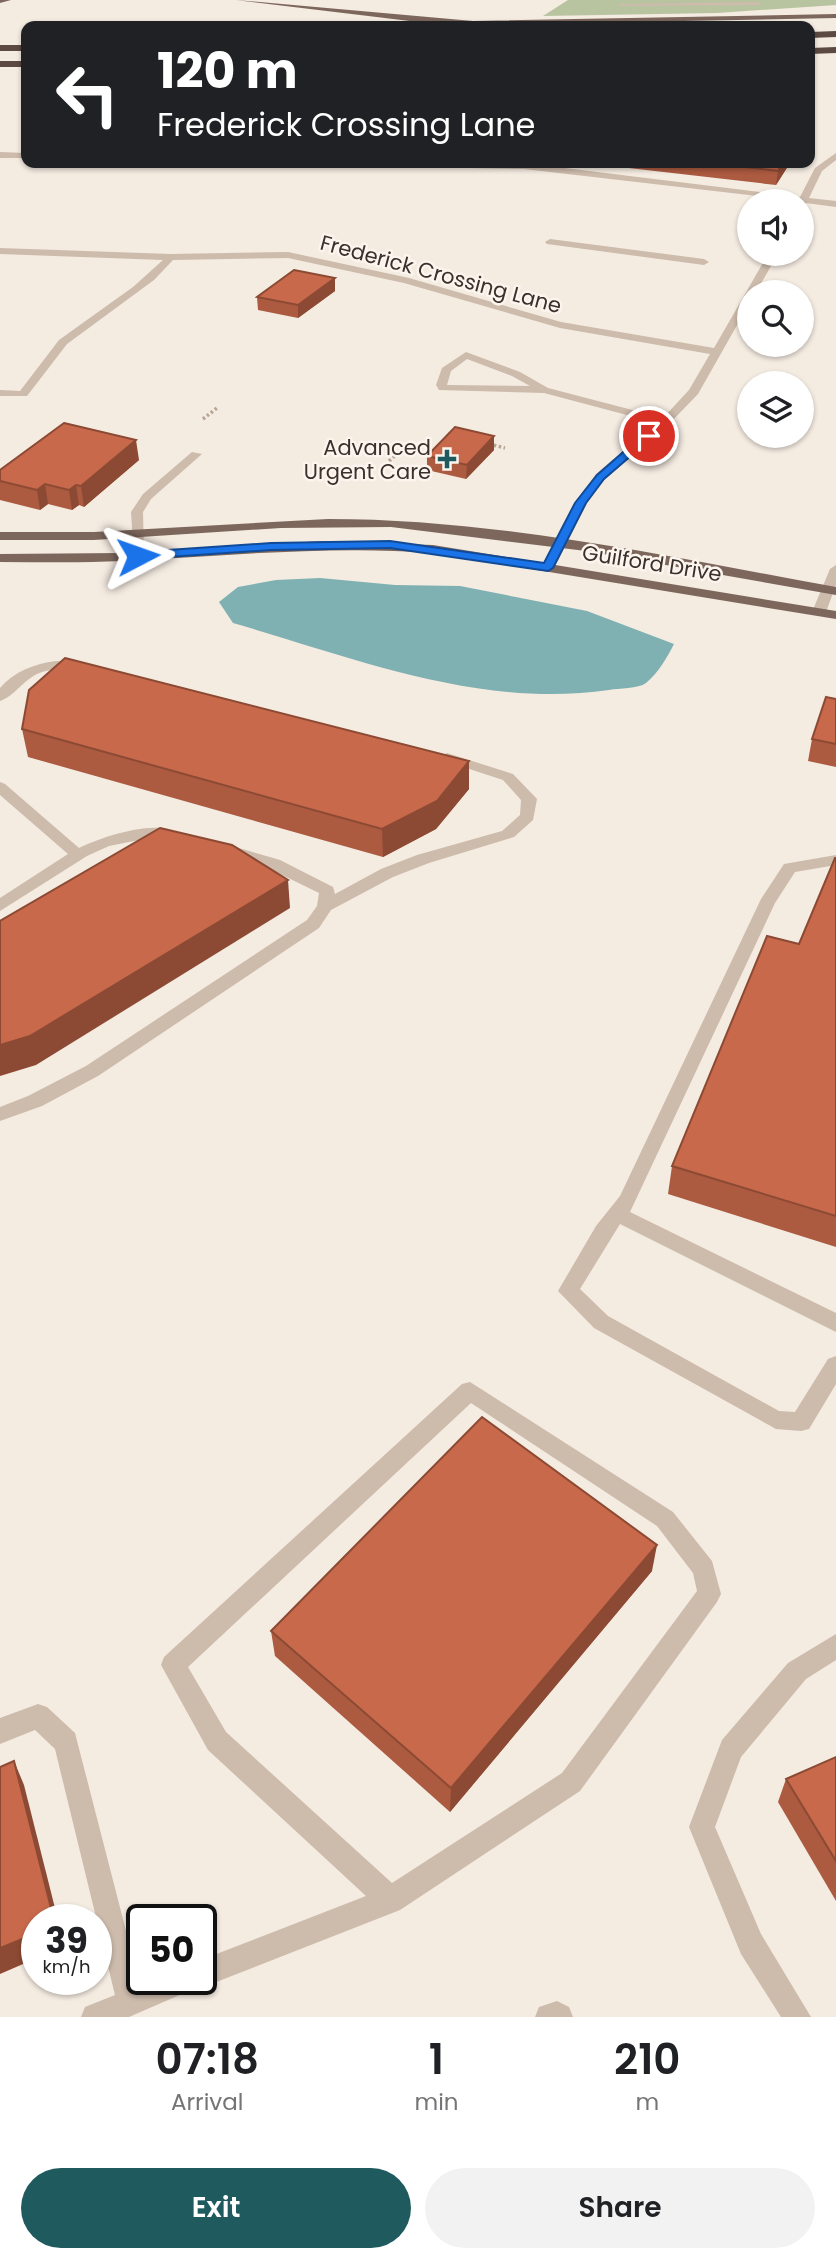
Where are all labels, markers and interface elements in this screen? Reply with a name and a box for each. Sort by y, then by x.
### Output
text: 120 m [157,37,298,105]
icon: left [42,49,133,140]
text: Frederick Crossing Lane [157,102,535,147]
map controls [737,189,814,448]
button: sound [737,189,814,266]
street label: Frederick Crossing Lane [317,228,565,320]
button: search [737,280,814,357]
button: layers [737,371,814,448]
pin [619,406,679,466]
icon: arrive [630,417,668,455]
place label: Advanced Urgent Care [304,433,431,486]
marker: Advanced Urgent Care [437,449,457,469]
position arrow [101,519,175,593]
street label: Guilford Drive [580,538,724,588]
speed limit sign: 50 [126,1904,217,1995]
text: 39 [45,1916,88,1965]
text: km/h [43,1954,90,1979]
text: 07:18 [156,2030,259,2089]
text: 1 [429,2030,444,2089]
text: 210 [614,2030,680,2089]
text: Arrival [171,2086,243,2118]
text: min [414,2086,459,2118]
text: m [635,2086,659,2118]
button: Exit [21,2168,411,2248]
button: Share [425,2168,815,2248]

